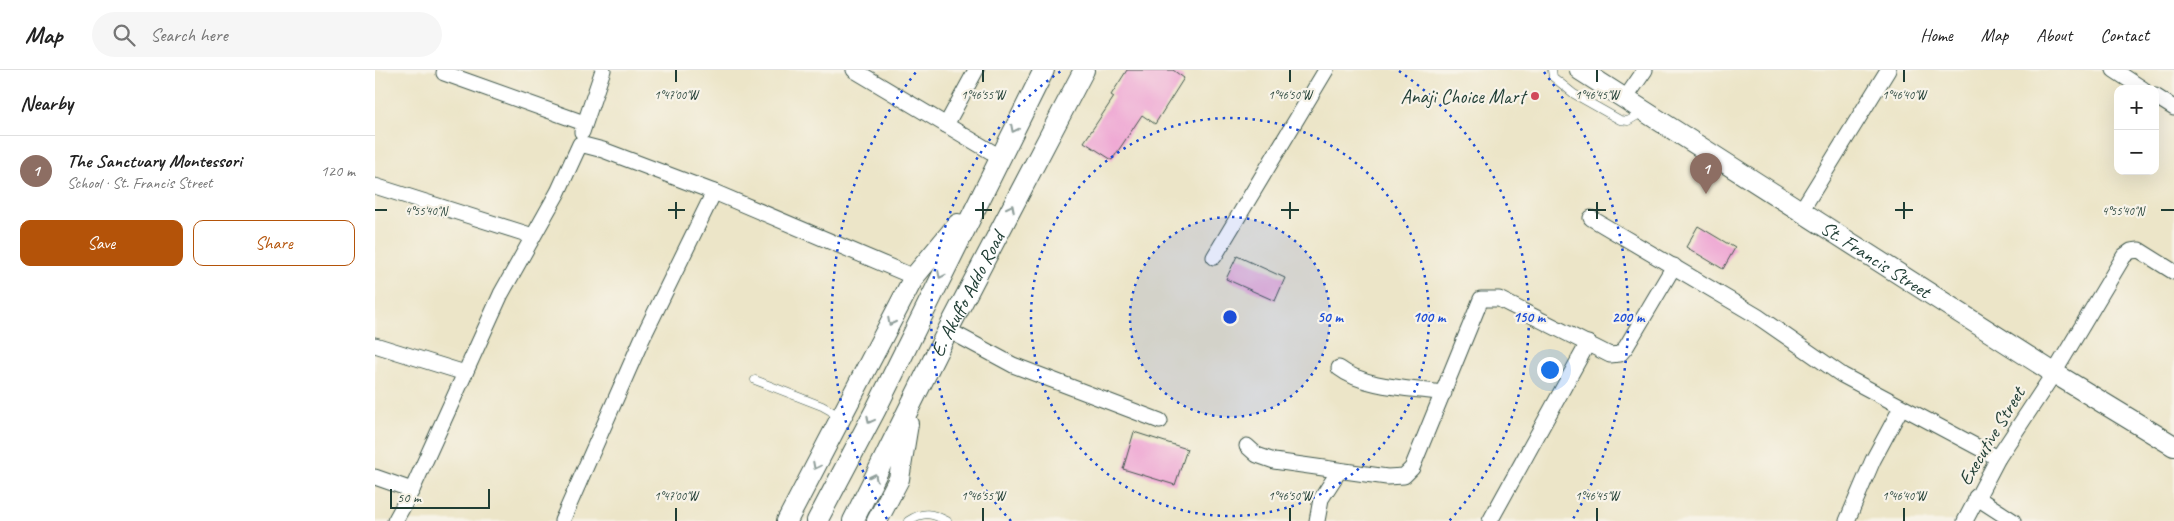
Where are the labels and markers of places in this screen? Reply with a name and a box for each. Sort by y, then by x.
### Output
place label: Anaji Choice Mart [1401,84,1528,109]
marker: Anaji Choice Mart [1529,90,1541,102]
pin: 1 [1690,153,1722,194]
centre of rings [1221,308,1239,326]

